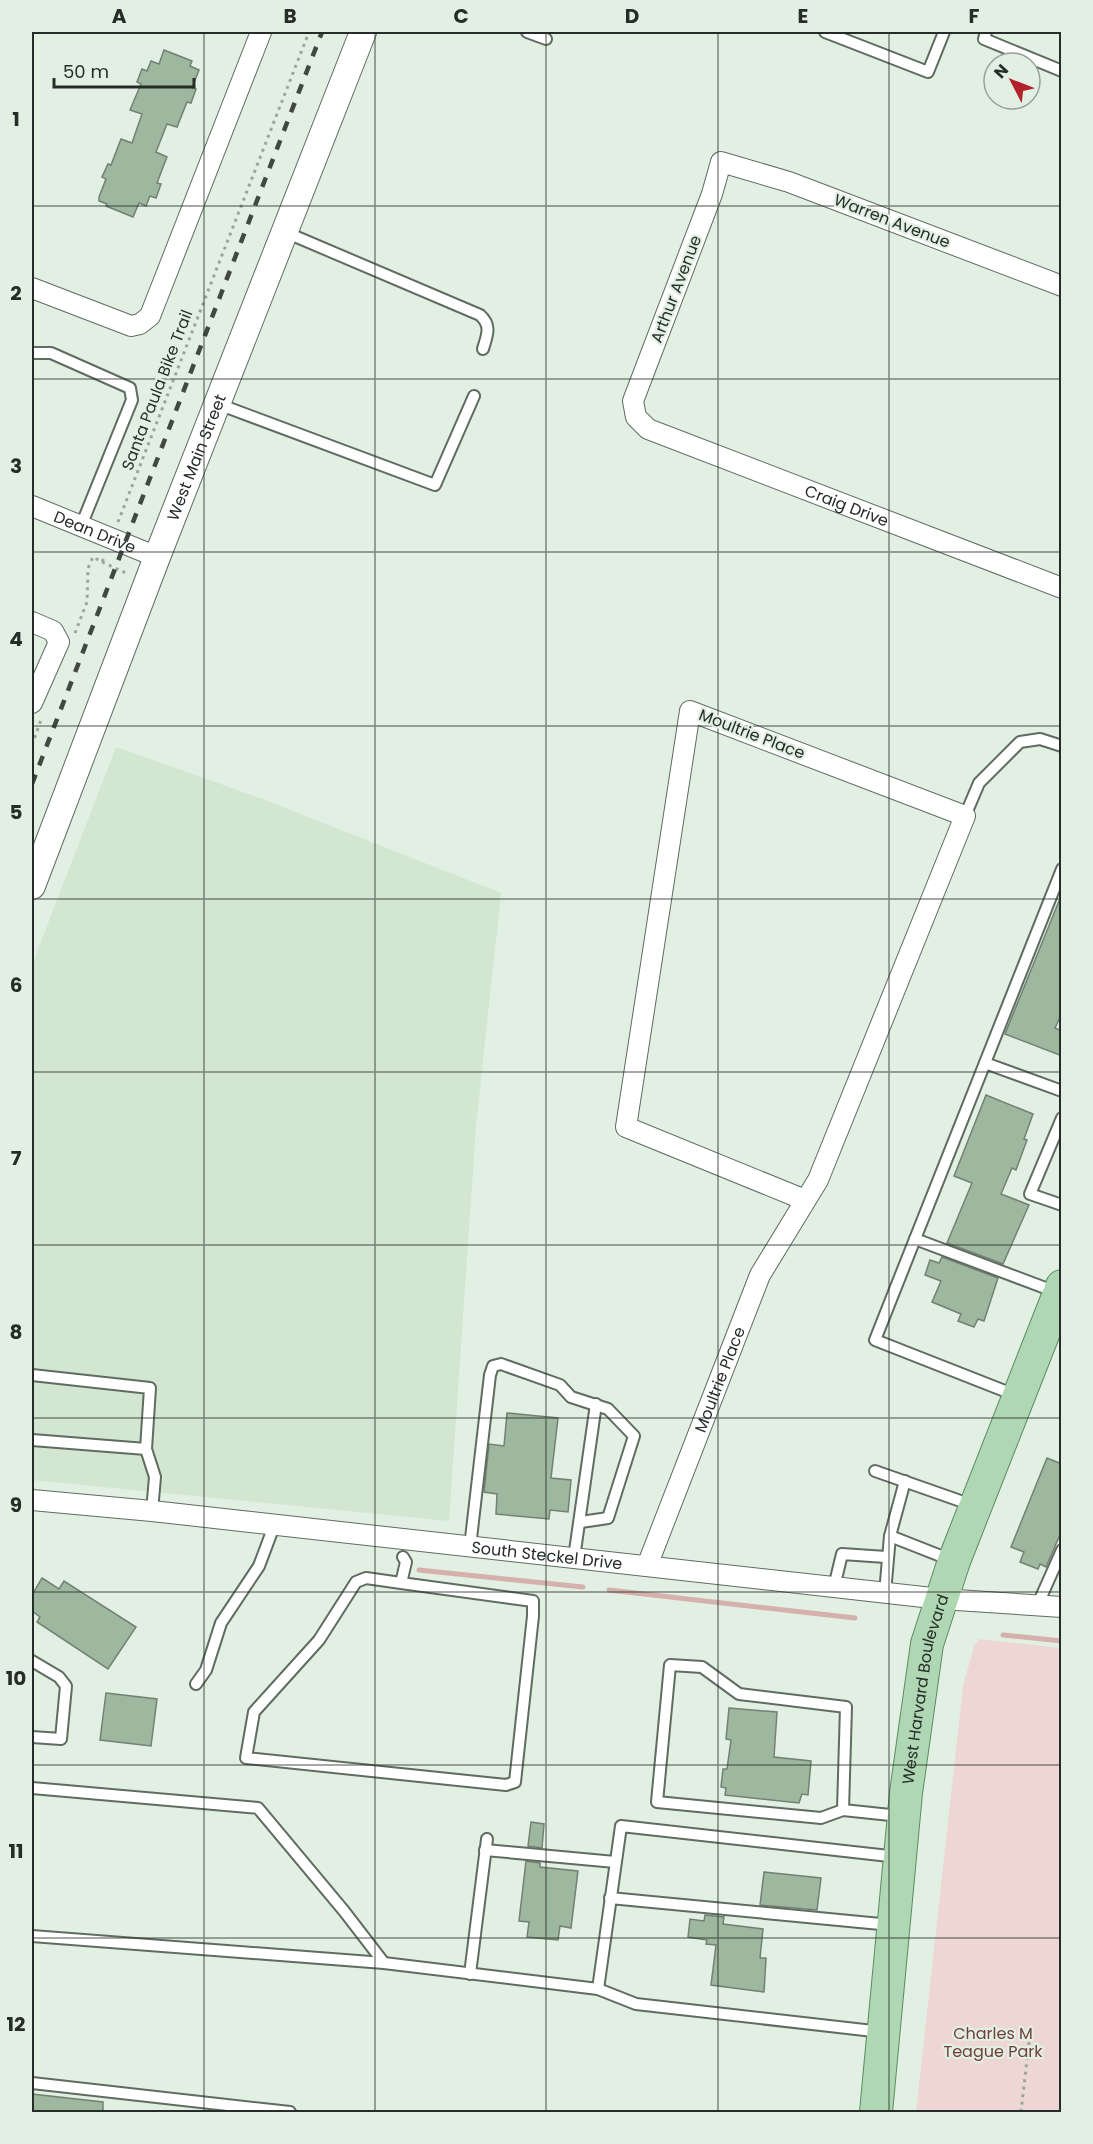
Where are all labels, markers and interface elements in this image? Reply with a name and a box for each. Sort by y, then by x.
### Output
text: A [112,2,127,30]
text: B [283,2,297,30]
text: C [453,2,469,30]
text: D [625,2,639,30]
text: E [798,2,808,30]
text: F [969,2,980,30]
scale bar [54,51,194,89]
north arrow [982,51,1042,111]
text: 50 m [63,59,109,84]
text: N [989,59,1014,83]
text: 1 [12,105,20,133]
street label: Warren Avenue [831,188,954,254]
street label: Arthur Avenue [645,232,707,346]
text: 2 [10,279,22,307]
street label: Santa Paula Bike Trail [116,306,198,474]
street label: West Main Street [161,391,231,524]
text: 3 [10,452,22,480]
street label: Craig Drive [801,479,892,532]
street label: Dean Drive [50,505,140,559]
text: 4 [9,625,23,653]
street label: Moultrie Place [696,703,808,765]
text: 5 [10,798,23,826]
text: 6 [10,971,22,999]
text: 7 [11,1144,22,1172]
text: 8 [10,1318,22,1346]
street label: Moultrie Place [688,1323,750,1436]
text: 9 [10,1491,22,1519]
street label: South Steckel Drive [470,1535,624,1575]
street label: West Harvard Boulevard [896,1591,954,1786]
text: 10 [6,1664,26,1692]
text: 11 [8,1837,24,1865]
text: 12 [7,2010,25,2038]
park label: Charles M Teague Park [944,2022,1043,2063]

